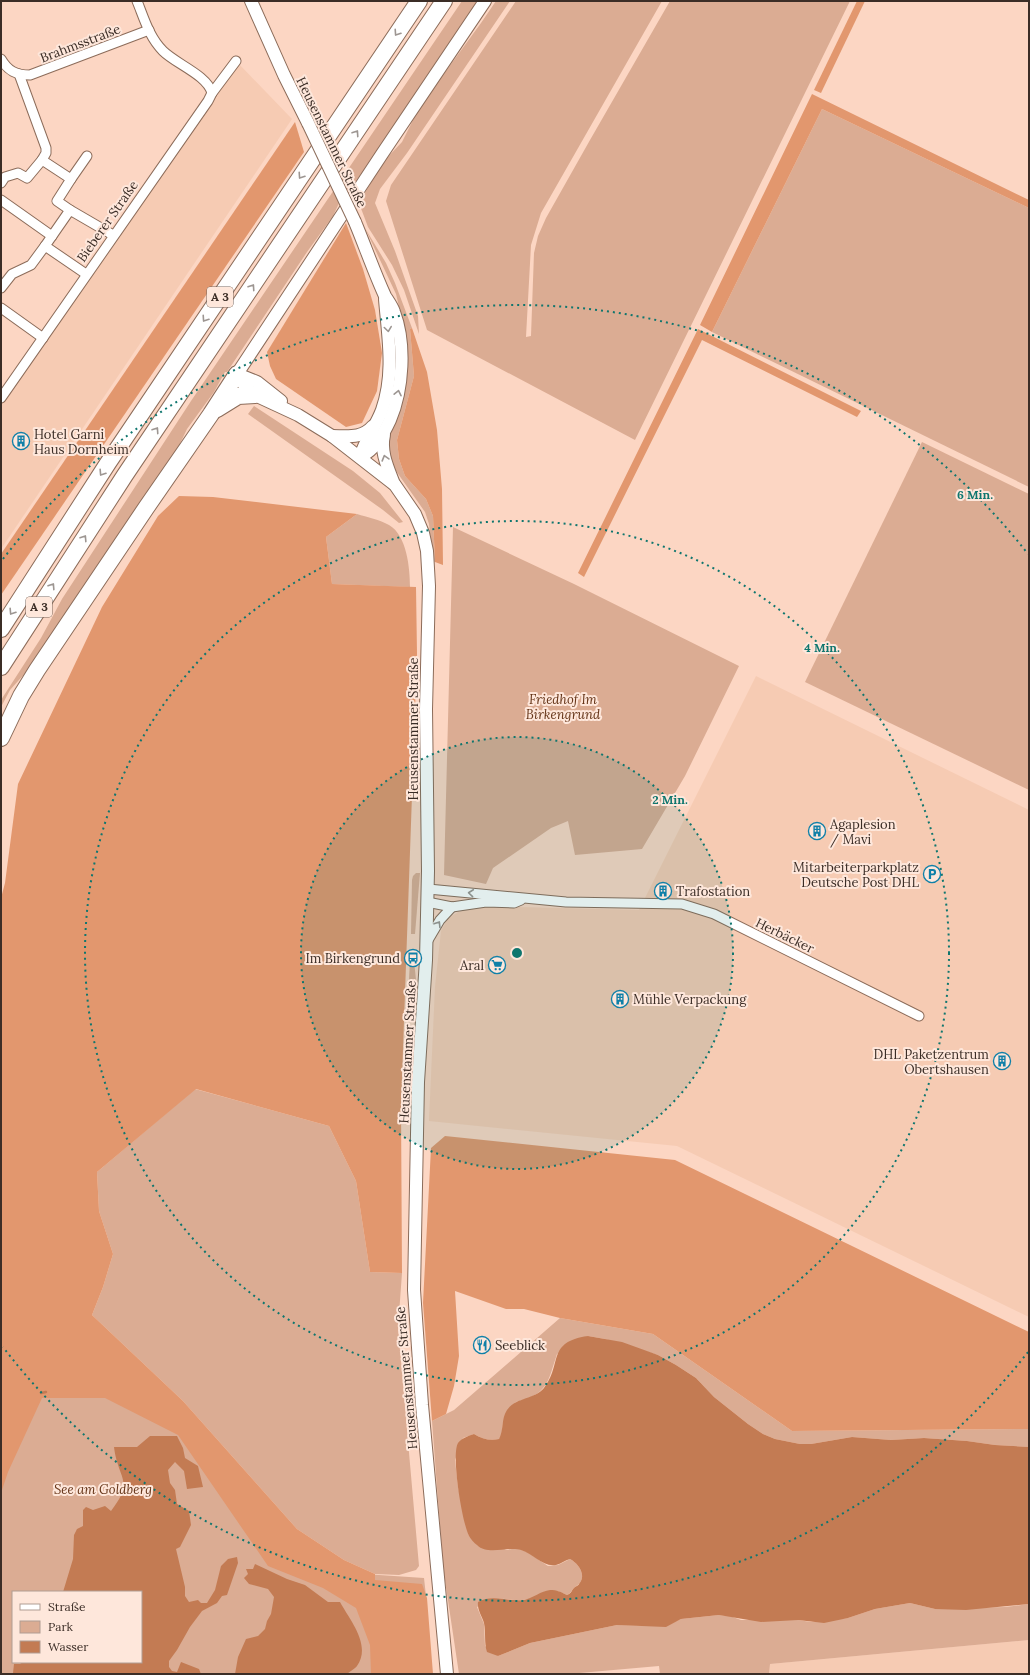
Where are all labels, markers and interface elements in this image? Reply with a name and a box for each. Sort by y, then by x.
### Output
street label: Brahmsstraße [38,20,123,67]
one-way arrow [395,29,402,36]
street label: Heusenstammer Straße [293,74,371,210]
one-way arrow [351,130,358,137]
one-way arrow [299,172,306,179]
street label: Bieberer Straße [73,177,142,265]
one-way arrow [247,284,255,291]
road number: A 3 [207,287,233,307]
one-way arrow [203,315,210,322]
one-way arrow [383,326,392,333]
one-way arrow [393,390,401,396]
place label: Hotel Garni Haus Dornheim [34,426,129,458]
one-way arrow [151,427,158,434]
building icon: Hotel Garni Haus Dornheim [11,431,31,451]
one-way arrow [381,455,390,462]
one-way arrow [99,469,106,476]
text: 6 Min. [957,487,993,502]
one-way arrow [79,535,87,542]
one-way arrow [48,583,55,590]
road number: A 3 [26,597,52,617]
one-way arrow [9,608,17,615]
text: 4 Min. [804,640,840,655]
street label: Heusenstammer Straße [405,657,422,801]
park label: Friedhof Im Birkengrund [526,691,601,723]
text: 2 Min. [652,792,688,807]
place label: Agaplesion / Mavi [829,816,896,848]
building icon: Agaplesion / Mavi [807,821,827,841]
place label: Mitarbeiterparkplatz Deutsche Post DHL [793,859,919,891]
parking icon: Mitarbeiterparkplatz Deutsche Post DHL [922,864,942,884]
building icon: Trafostation [653,881,673,901]
place label: Trafostation [676,883,750,900]
one-way arrow [468,889,474,898]
street label: Herbäcker [753,914,817,957]
one-way arrow [433,921,440,928]
centre of rings [510,946,524,960]
bus stop icon: Im Birkengrund [403,948,423,968]
place label: Im Birkengrund [305,950,400,967]
supermarket icon: Aral [487,955,507,975]
place label: Aral [459,957,484,974]
street label: Heusenstammer Straße [395,980,420,1124]
building icon: Mühle Verpackung [610,989,630,1009]
place label: Mühle Verpackung [633,991,747,1008]
place label: DHL Paketzentrum Obertshausen [874,1046,989,1078]
building icon: DHL Paketzentrum Obertshausen [992,1051,1012,1071]
street label: Heusenstammer Straße [392,1306,421,1450]
restaurant icon: Seeblick [472,1335,492,1355]
place label: Seeblick [495,1337,545,1354]
park label: See am Goldberg [54,1481,152,1498]
legend [12,1591,142,1663]
text: Straße [48,1599,86,1614]
text: Park [48,1619,74,1634]
text: Wasser [48,1639,89,1654]

